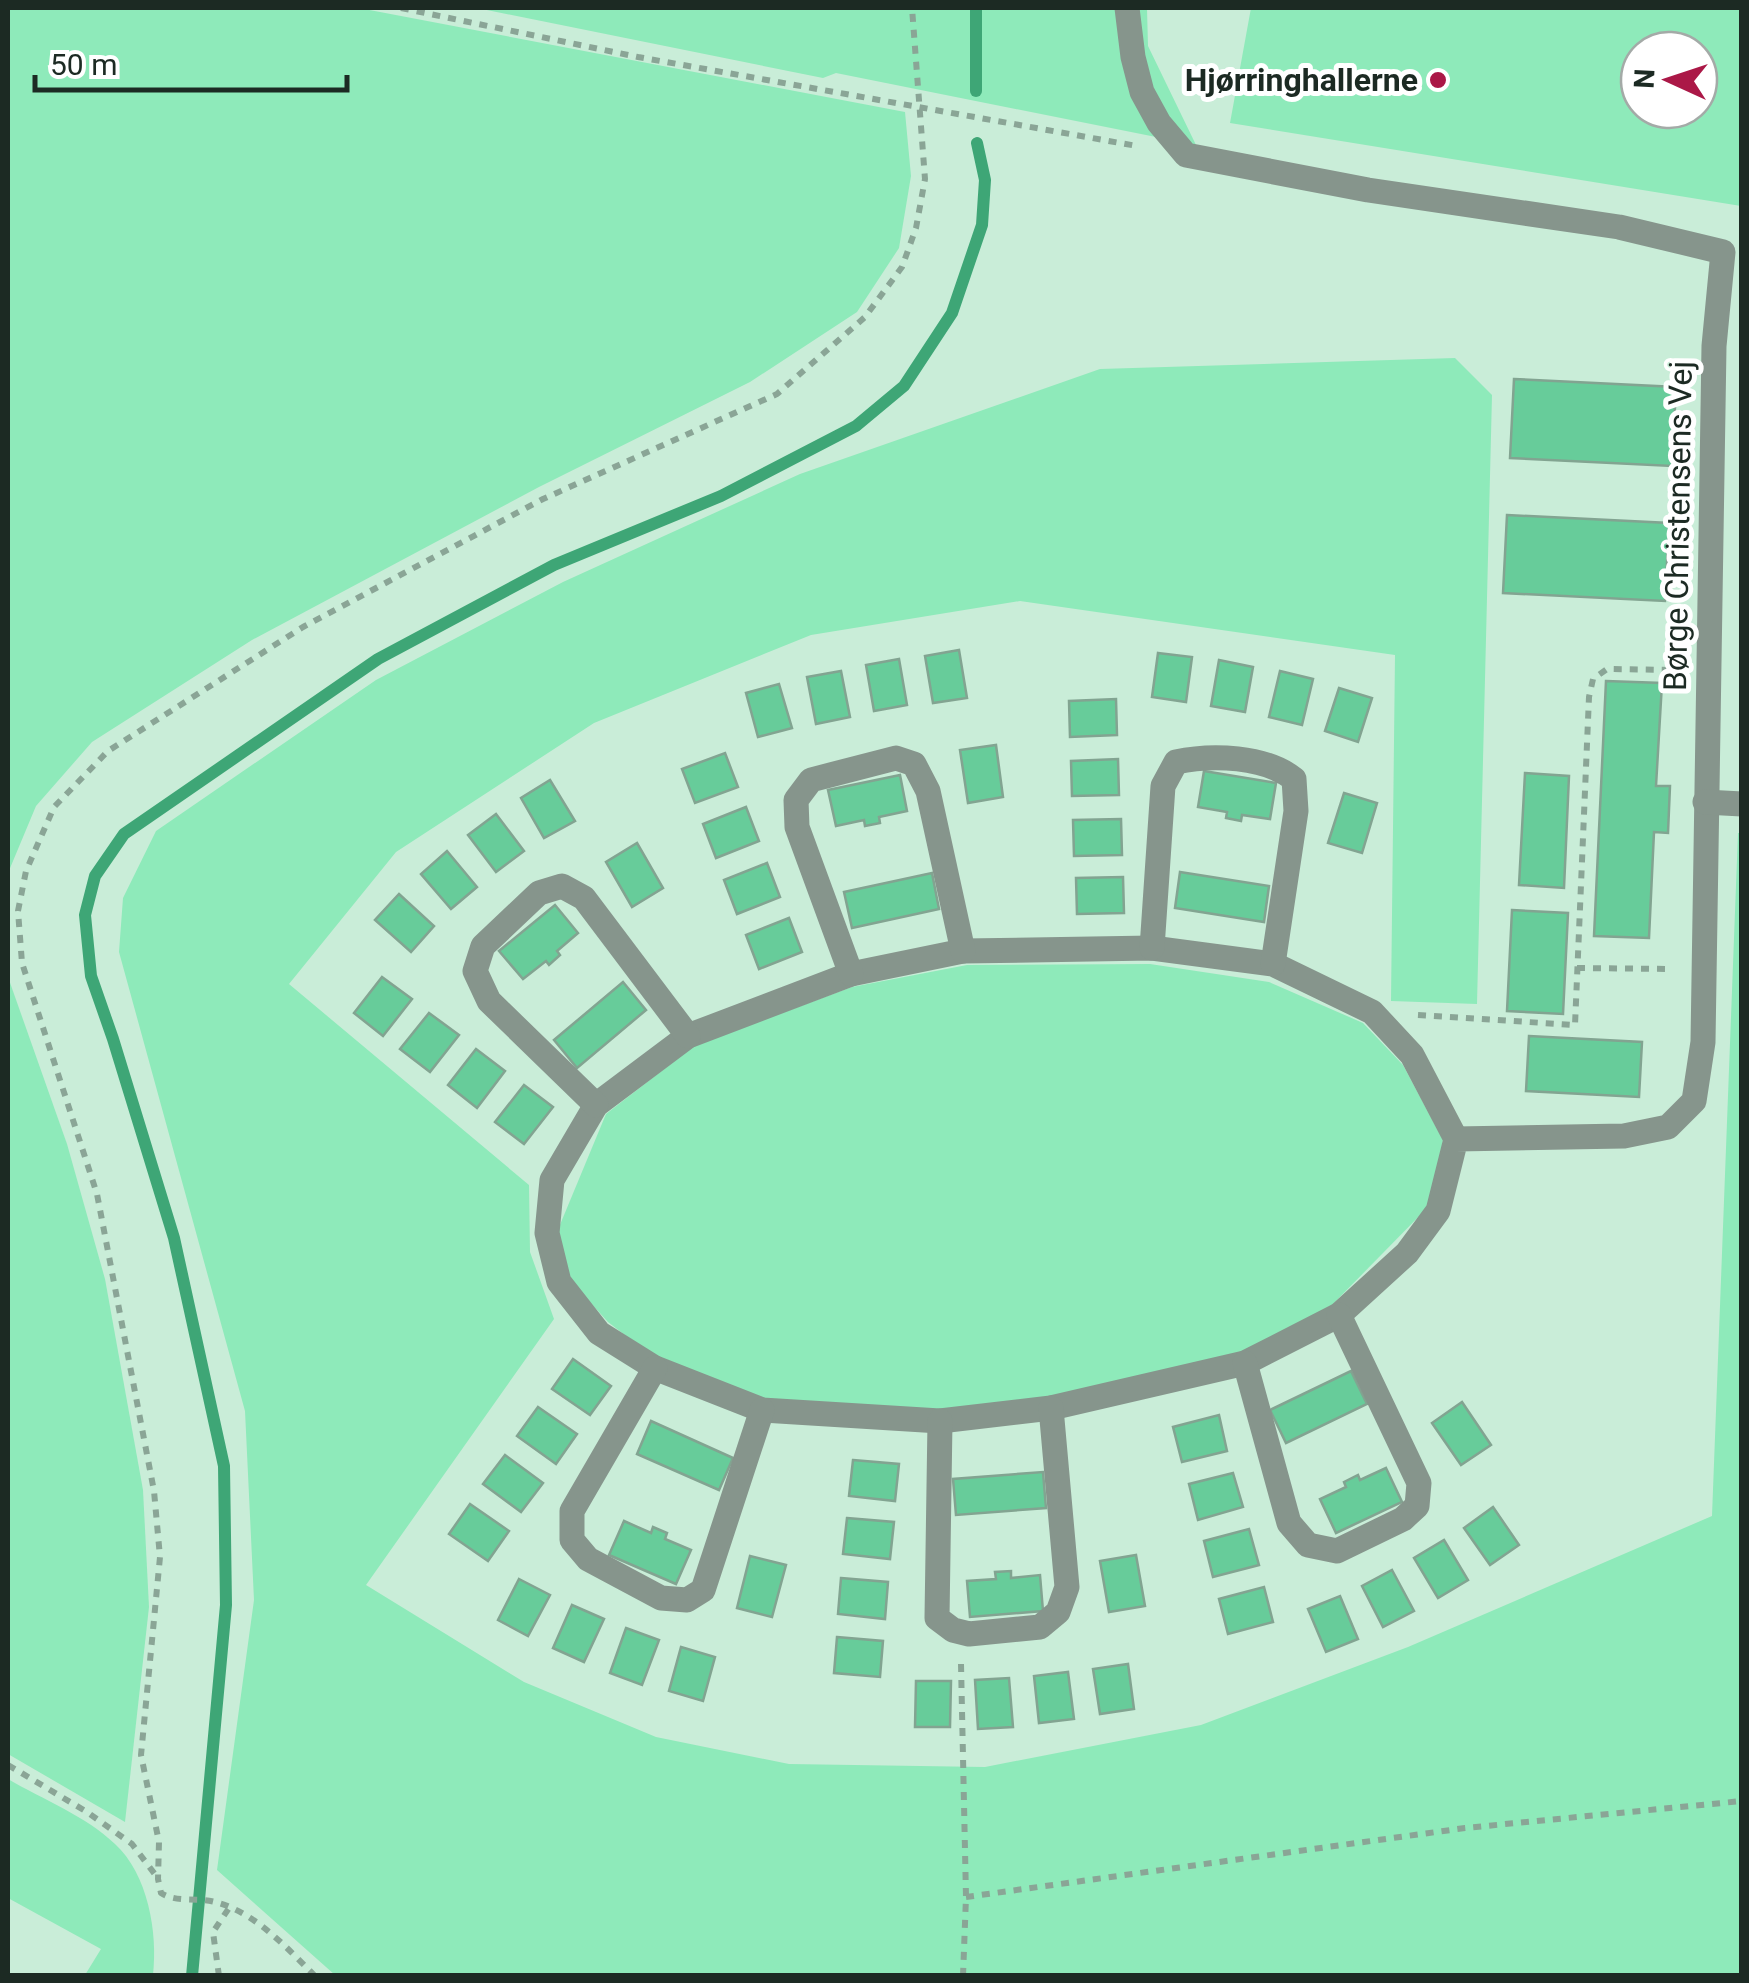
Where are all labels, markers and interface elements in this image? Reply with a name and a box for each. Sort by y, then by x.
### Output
scale bar [35,30,348,92]
north arrow [1619,30,1719,130]
text: 50 m [50,47,117,82]
place label: Hjørringhallerne [1185,61,1418,99]
text: N [1628,68,1662,89]
marker: Hjørringhallerne [1427,69,1449,91]
street label: Børge Christensens Vej [1656,361,1700,691]

